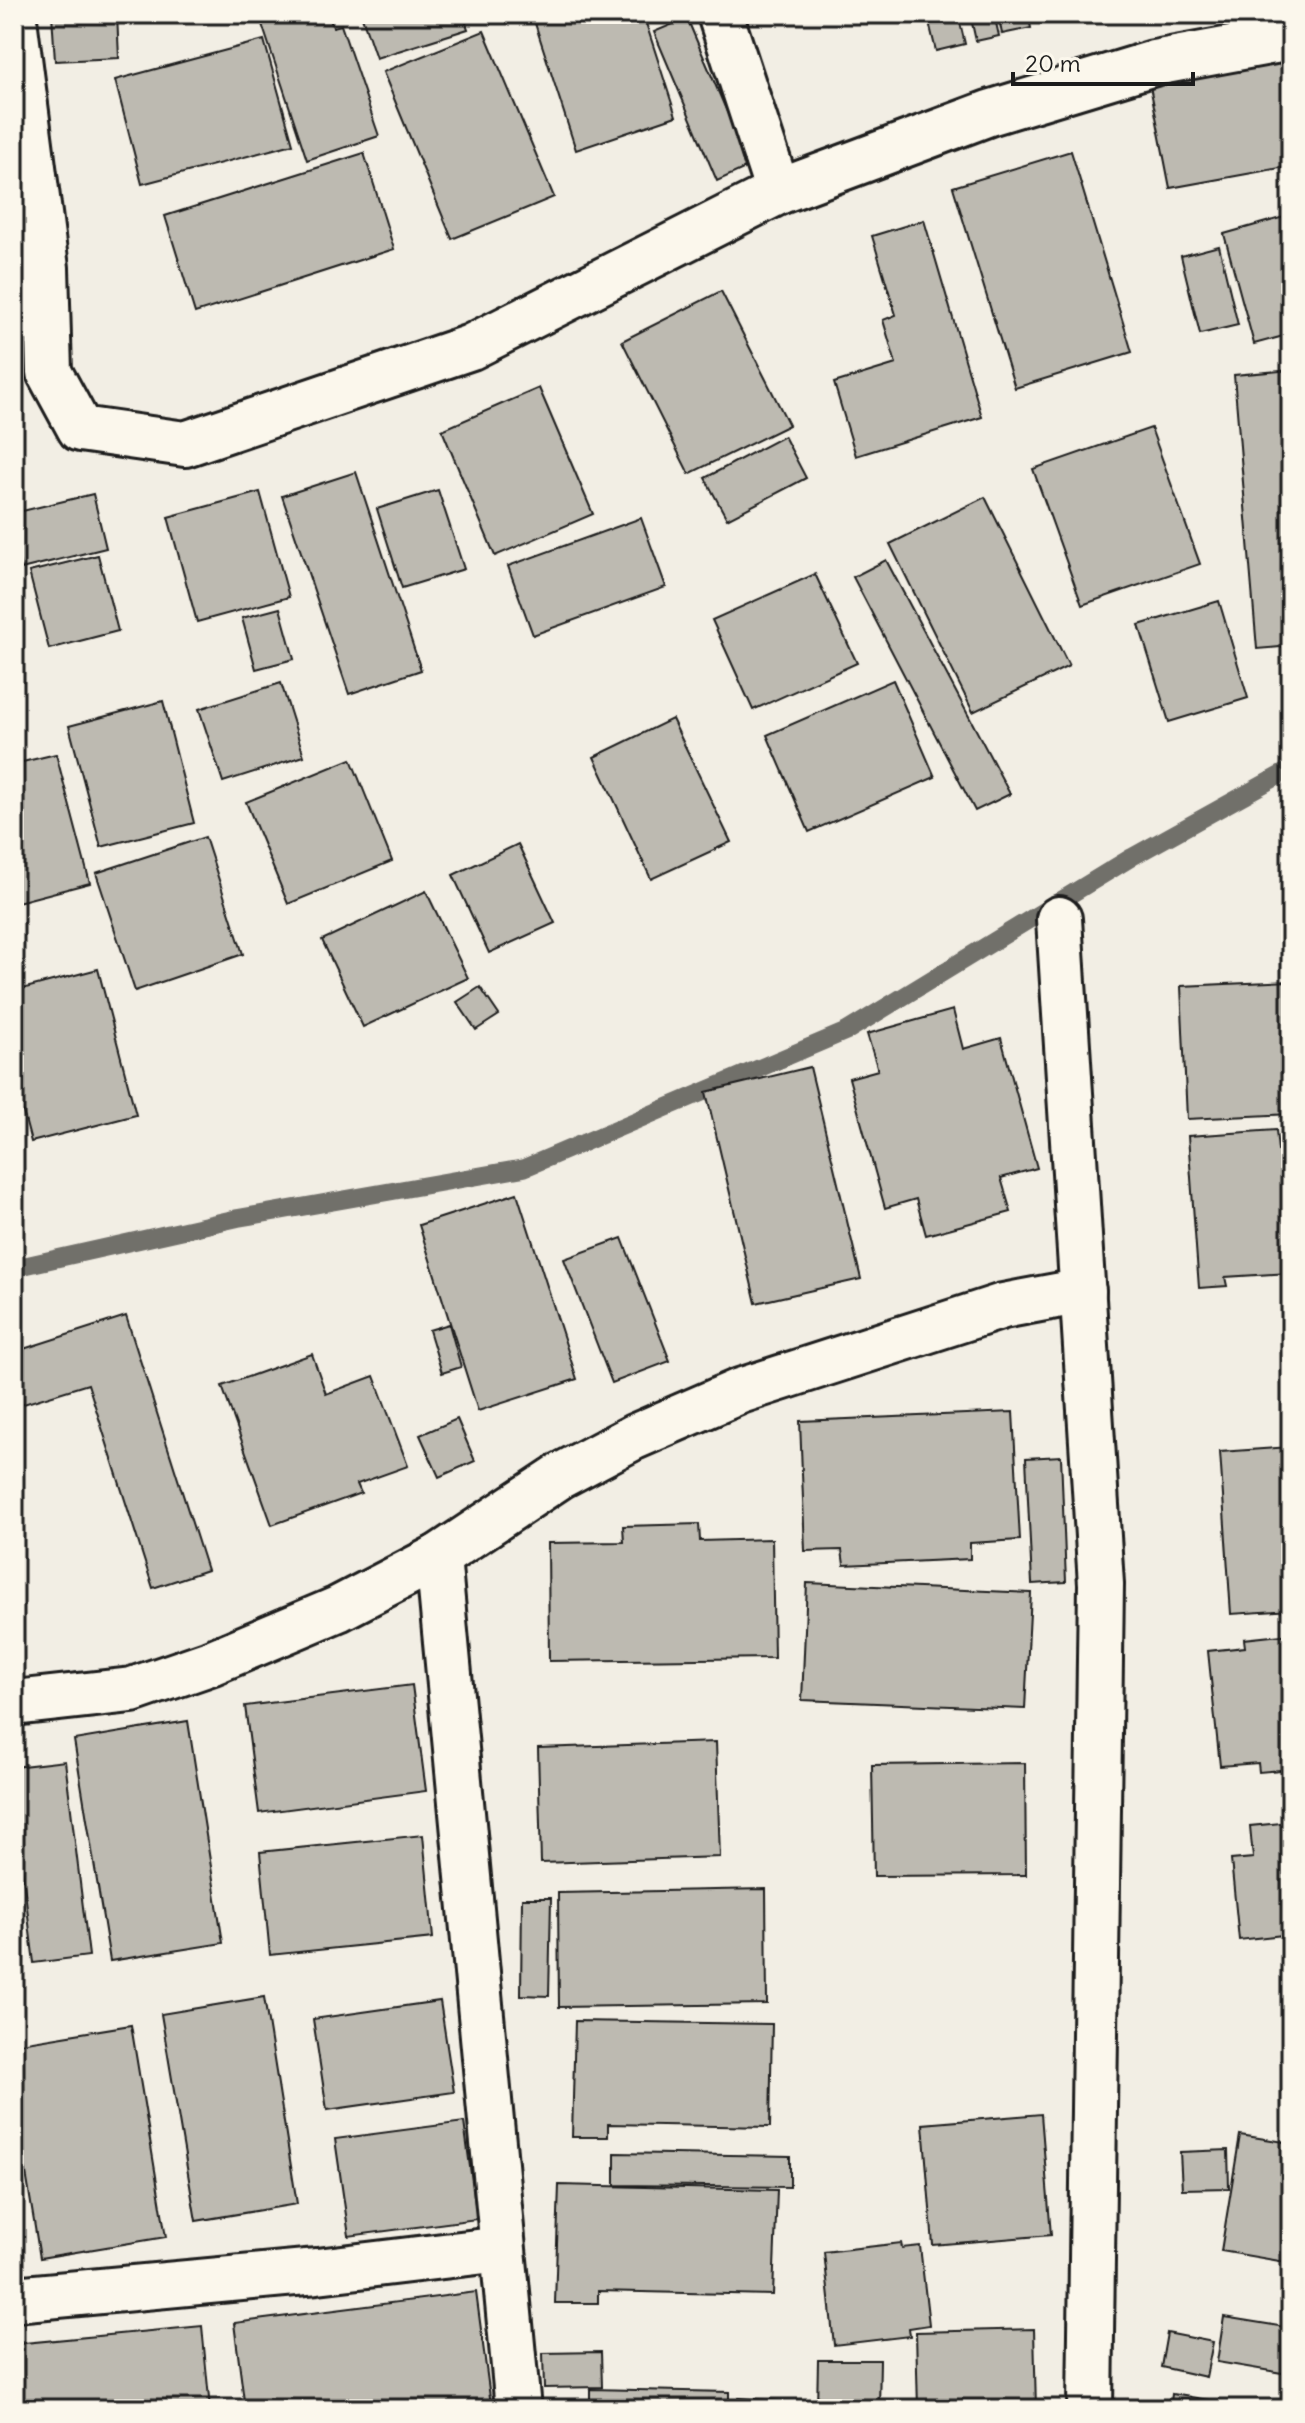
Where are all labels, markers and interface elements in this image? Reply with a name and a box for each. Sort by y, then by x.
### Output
scale bar [1013,36,1193,86]
text: 20 m [1025,48,1081,78]

